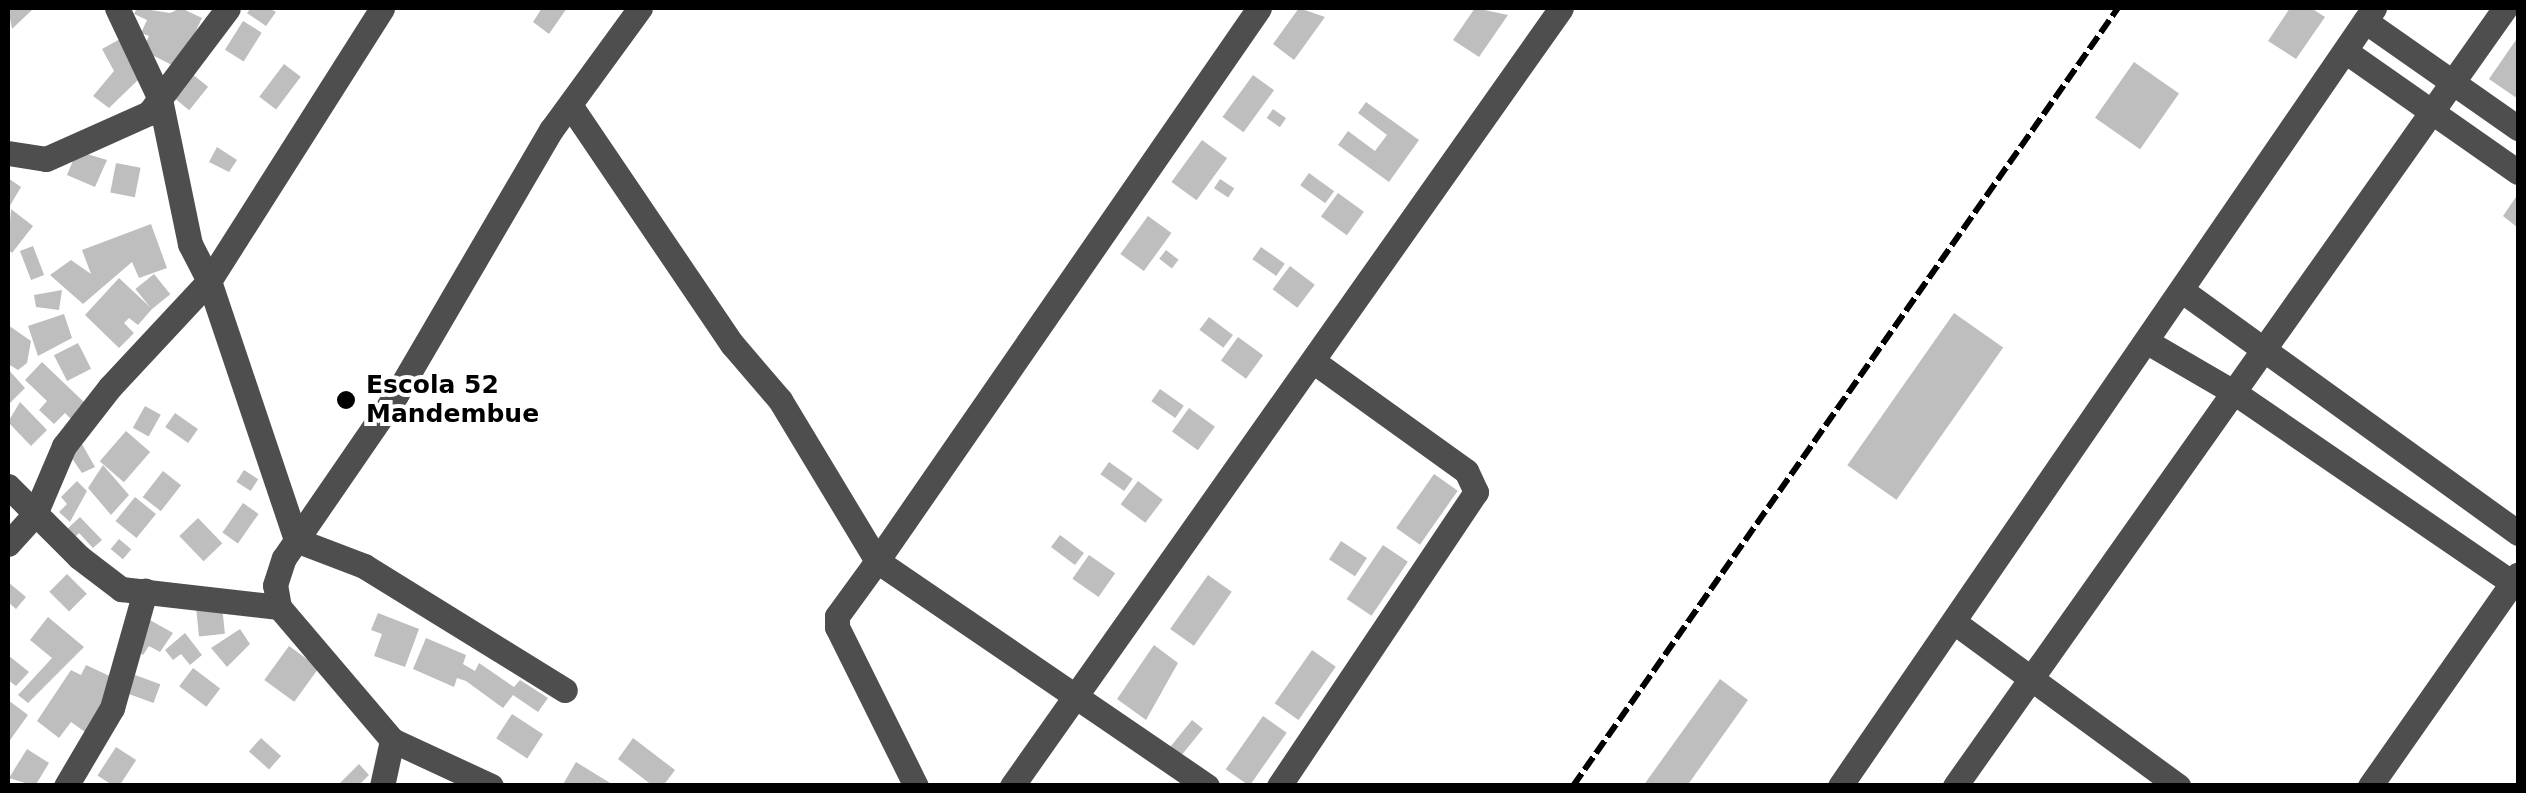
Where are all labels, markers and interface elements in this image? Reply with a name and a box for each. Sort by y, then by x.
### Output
place label: Escola 52 Mandembue [366,371,539,430]
marker: Escola 52 Mandembue [335,389,357,411]

